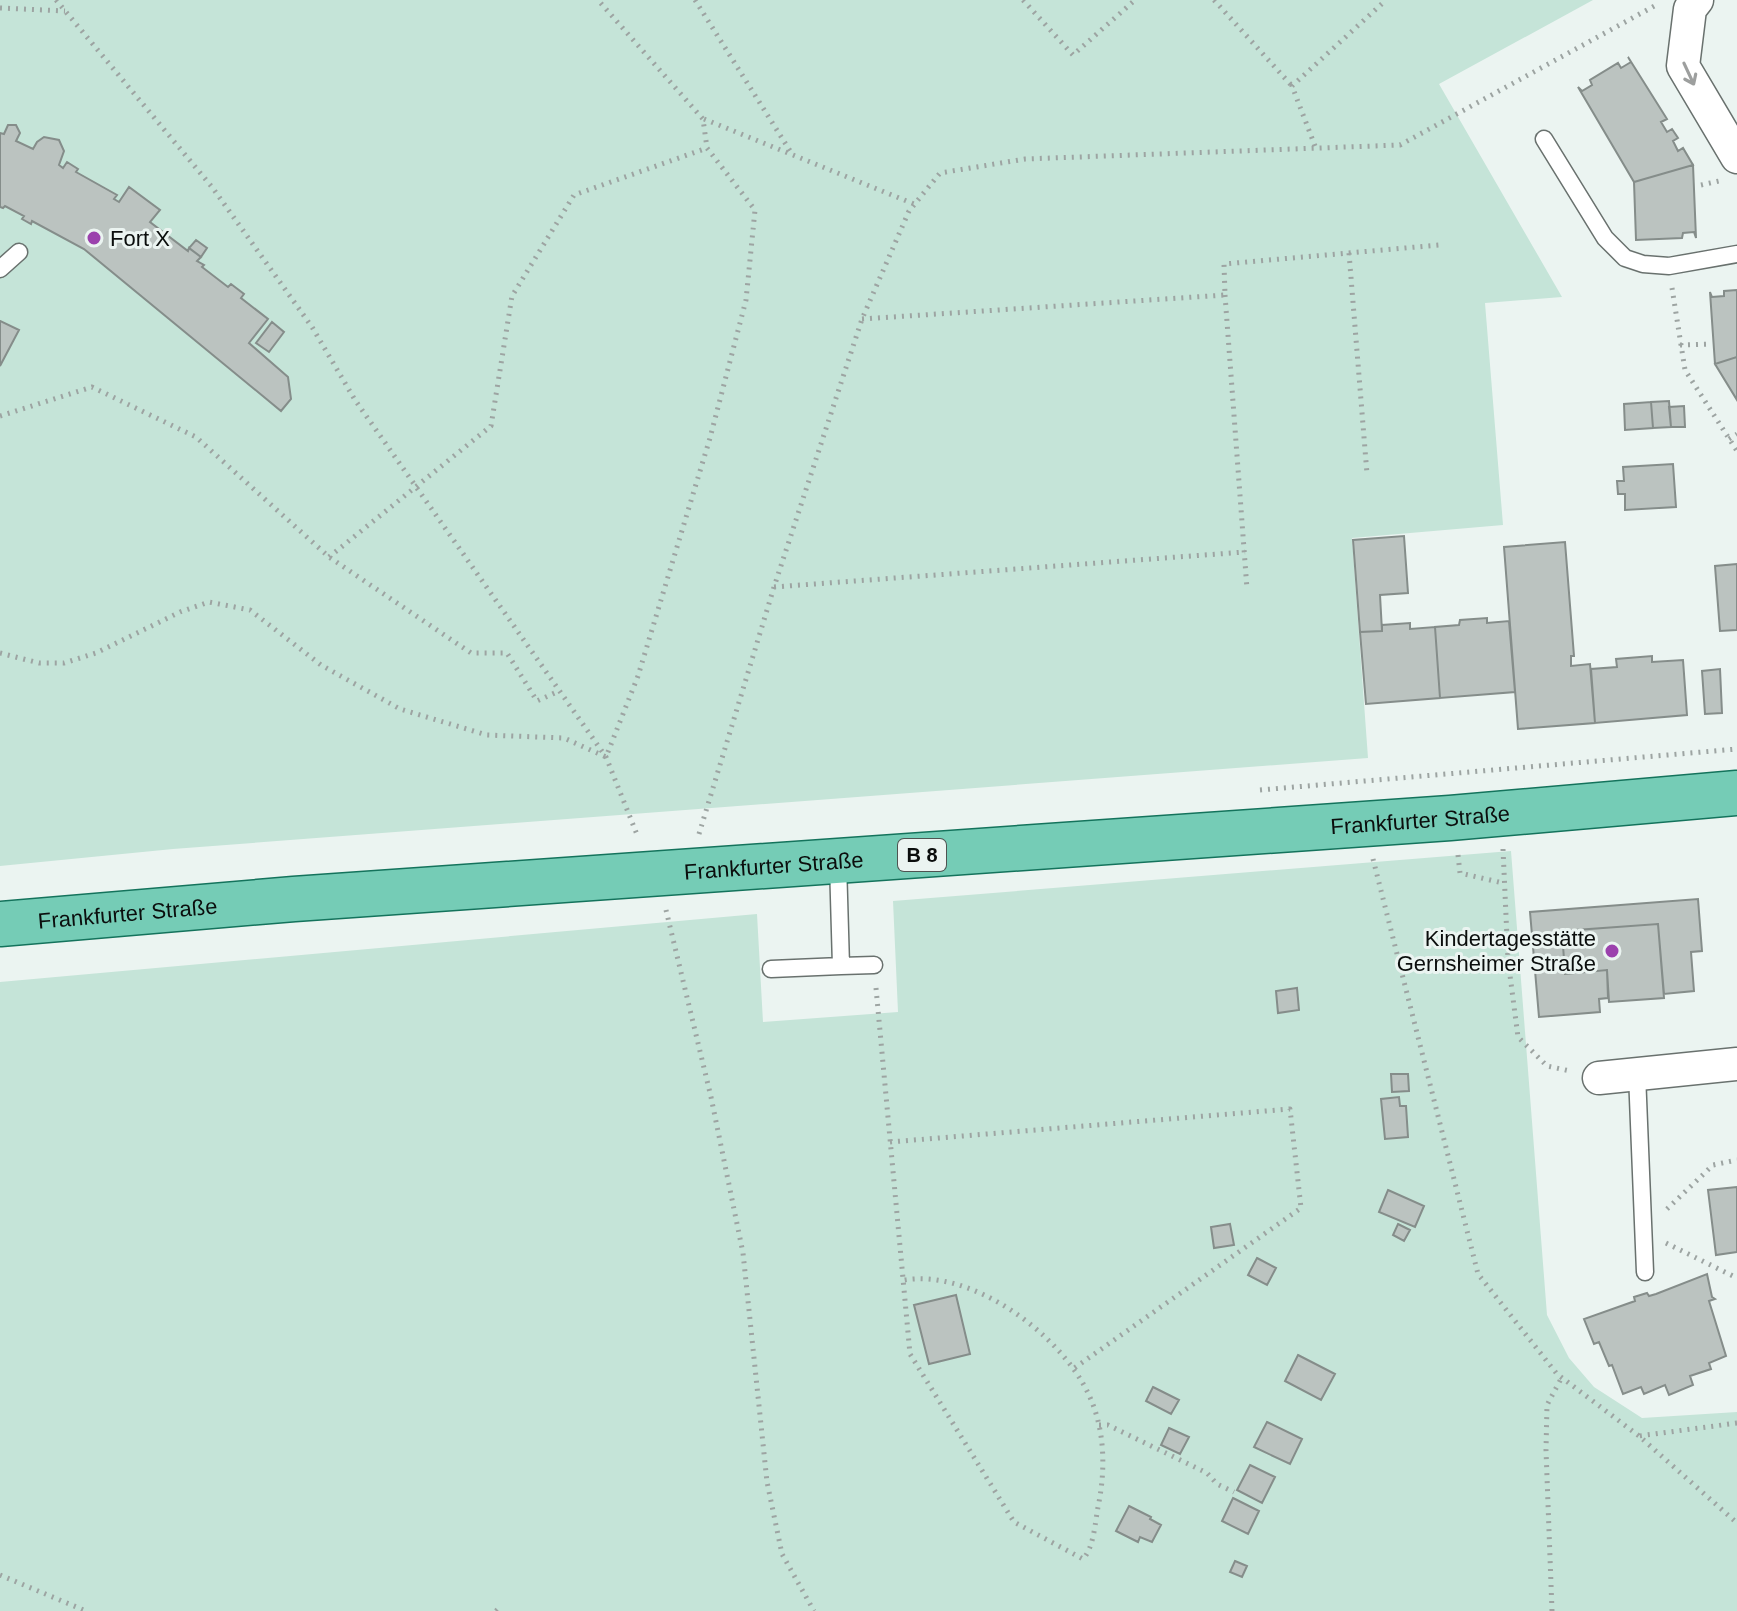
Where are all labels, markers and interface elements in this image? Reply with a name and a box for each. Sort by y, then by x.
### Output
one-way arrow [1683,61,1698,85]
place label: Fort X [110,226,170,251]
marker: Fort X [85,229,103,247]
street label: Frankfurter Straße [1330,800,1511,839]
road number: B 8 [898,839,946,871]
street label: Frankfurter Straße [683,847,864,884]
street label: Frankfurter Straße [37,893,218,933]
place label: Kindertagesstätte Gernsheimer Straße [1397,926,1596,976]
marker: Kindertagesstätte Gernsheimer Straße [1603,942,1621,960]

